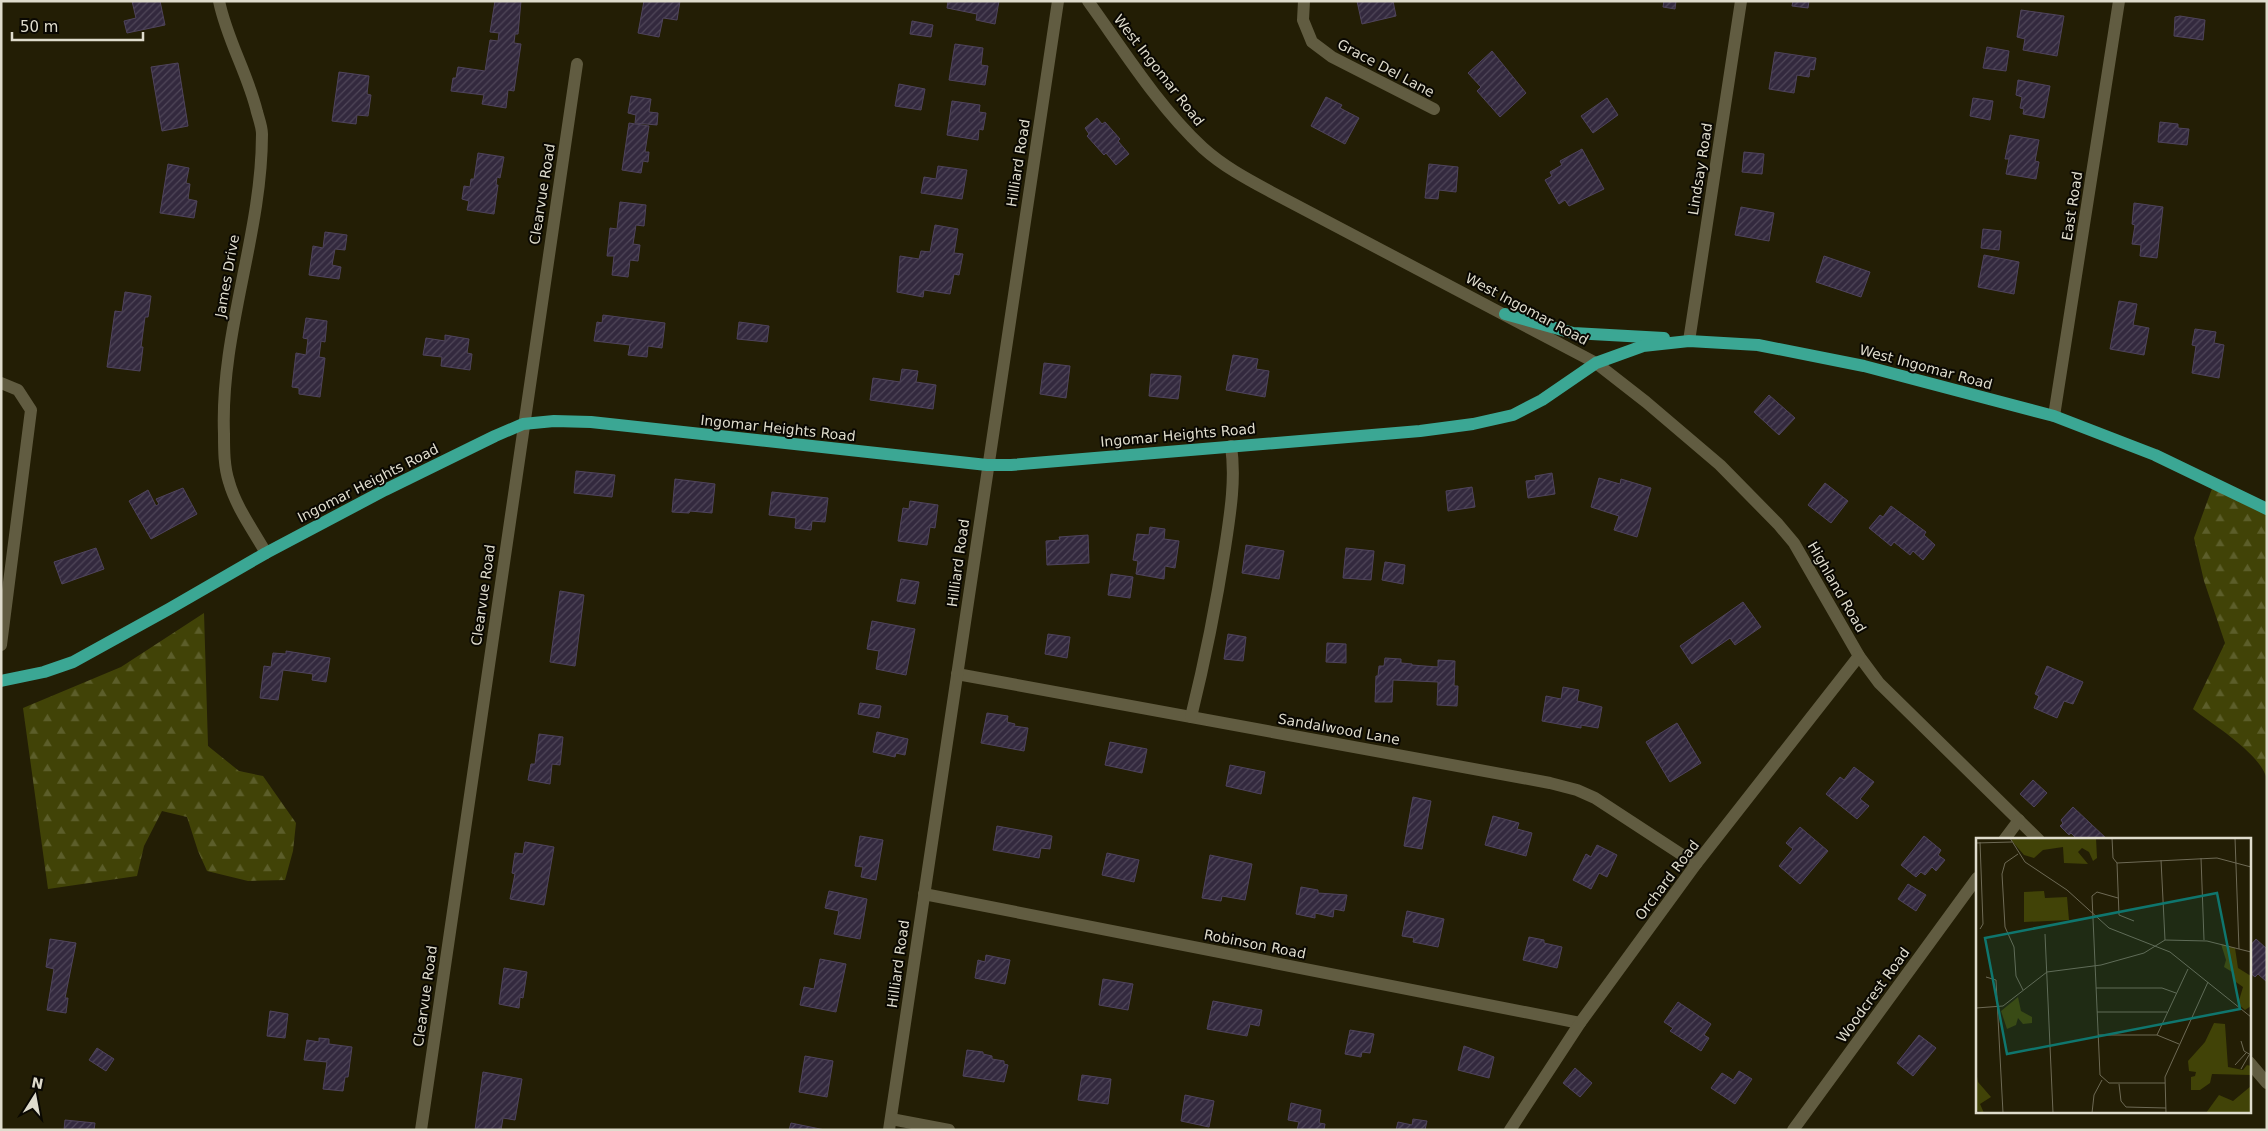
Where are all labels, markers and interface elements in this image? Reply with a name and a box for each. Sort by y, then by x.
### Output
scale bar [12,10,144,42]
street label: West Ingomar Road [1111,11,1207,129]
text: 50 m [20,18,58,36]
street label: Grace Del Lane [1335,36,1437,100]
street label: Hilliard Road [1003,118,1033,208]
street label: Lindsay Road [1685,122,1715,216]
street label: Clearvue Road [526,142,558,246]
street label: East Road [2059,170,2085,242]
street label: James Drive [212,233,242,320]
street label: West Ingomar Road [1463,270,1591,348]
street label: West Ingomar Road [1858,342,1994,392]
street label: Ingomar Heights Road [700,412,856,444]
street label: Ingomar Heights Road [1100,420,1256,450]
street label: Ingomar Heights Road [295,440,441,526]
street label: Hilliard Road [944,518,972,608]
street label: Highland Road [1805,539,1869,635]
street label: Clearvue Road [468,543,498,647]
street label: Sandalwood Lane [1277,710,1401,748]
street label: Orchard Road [1632,837,1702,923]
inset map [1976,838,2250,1114]
street label: Hilliard Road [884,919,912,1009]
street label: Robinson Road [1203,926,1307,962]
street label: Clearvue Road [410,944,440,1048]
street label: Woodcrest Road [1833,945,1913,1045]
north arrow [10,1071,60,1121]
text: N [30,1074,45,1092]

